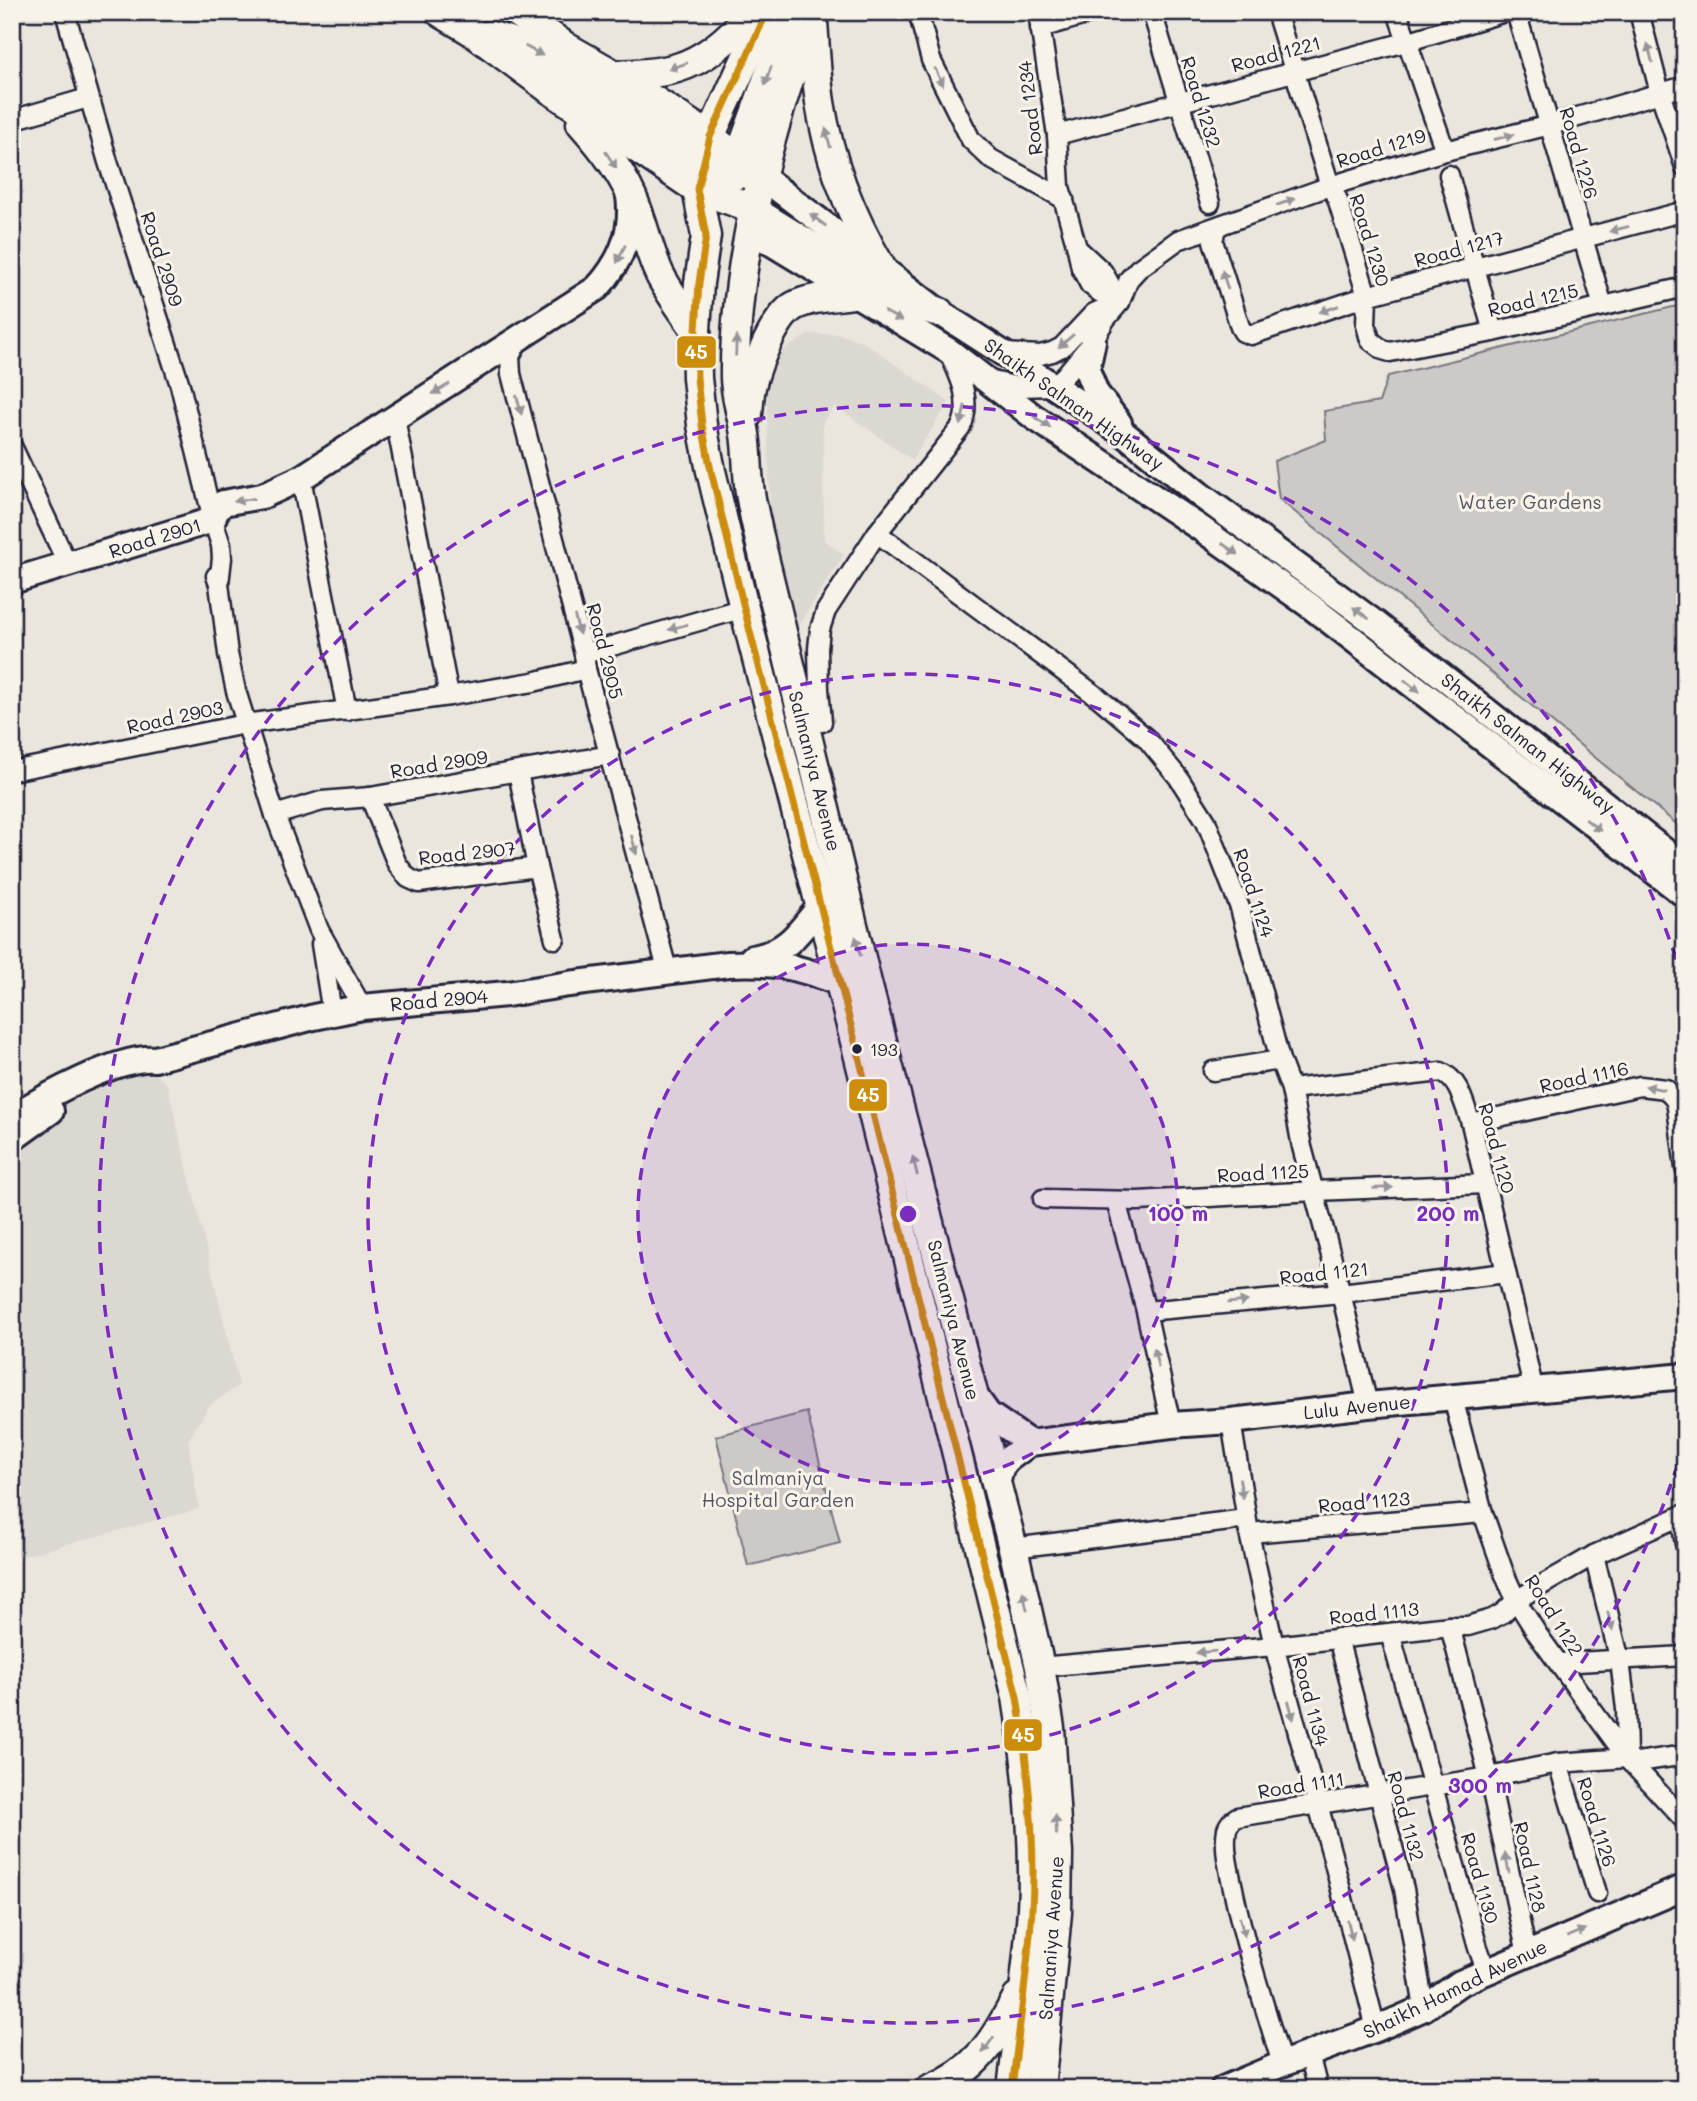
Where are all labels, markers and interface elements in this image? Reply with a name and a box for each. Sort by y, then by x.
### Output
street label: Road 1221 [1228,30,1323,77]
one-way arrow [1644,42,1655,64]
one-way arrow [524,45,544,57]
street label: Road 1232 [1176,53,1227,151]
street label: Road 1234 [1011,60,1048,157]
one-way arrow [668,61,689,72]
one-way arrow [762,66,773,87]
one-way arrow [933,67,945,87]
street label: Road 1226 [1554,104,1605,202]
street label: Road 1219 [1333,122,1429,173]
one-way arrow [822,127,833,149]
one-way arrow [1493,131,1515,142]
one-way arrow [604,151,618,169]
street label: Road 1230 [1345,191,1396,289]
one-way arrow [1275,196,1296,207]
street label: Road 2909 [135,208,190,309]
one-way arrow [809,213,827,227]
one-way arrow [1608,224,1630,235]
street label: Road 1217 [1411,225,1506,272]
one-way arrow [615,244,626,265]
one-way arrow [1220,269,1230,290]
street label: Road 1215 [1485,277,1581,322]
one-way arrow [1318,304,1339,315]
one-way arrow [883,310,902,322]
street label: Shaikh Salman Highway [979,332,1169,475]
one-way arrow [1058,333,1075,348]
one-way arrow [731,334,742,356]
line badge: 45 [676,335,717,369]
text: 45 [684,339,708,364]
one-way arrow [432,383,451,395]
one-way arrow [514,394,525,416]
one-way arrow [958,404,969,426]
one-way arrow [1033,415,1051,429]
park label: Water Gardens [1458,489,1602,514]
one-way arrow [233,495,255,506]
street label: Road 2901 [106,512,204,563]
one-way arrow [1221,542,1239,556]
street label: Road 2905 [581,600,629,701]
one-way arrow [1352,606,1370,620]
one-way arrow [572,614,583,636]
one-way arrow [668,622,689,632]
street label: Shaikh Salman Highway [1436,667,1620,818]
one-way arrow [1403,678,1421,693]
street label: Salmaniya Avenue [783,688,847,854]
street label: Road 2903 [124,694,225,739]
street label: Road 2909 [388,743,489,784]
one-way arrow [1583,817,1601,832]
one-way arrow [629,834,640,856]
street label: Road 2907 [417,835,517,870]
street label: Road 1124 [1228,845,1281,941]
one-way arrow [852,935,863,957]
street label: Road 2904 [389,983,489,1016]
place label: 193 [870,1038,898,1060]
marker: 193 [850,1042,864,1056]
street label: Road 1116 [1537,1055,1631,1098]
line badge: 45 [848,1078,888,1112]
text: 45 [856,1082,880,1107]
one-way arrow [1644,1083,1666,1094]
street label: Road 1120 [1473,1100,1522,1196]
one-way arrow [909,1155,920,1177]
street label: Road 1125 [1216,1158,1310,1187]
one-way arrow [1372,1182,1394,1193]
text: 100 m [1148,1199,1208,1226]
text: 200 m [1417,1199,1479,1226]
centre of rings [896,1202,920,1226]
street label: Salmaniya Avenue [922,1237,986,1403]
street label: Road 1121 [1278,1255,1370,1290]
one-way arrow [1227,1297,1249,1308]
one-way arrow [1151,1347,1162,1369]
street label: Lulu Avenue [1302,1388,1412,1425]
park label: Salmaniya Hospital Garden [702,1465,854,1512]
one-way arrow [1236,1477,1247,1499]
street label: Road 1123 [1317,1485,1411,1518]
street label: Road 1122 [1520,1569,1589,1660]
one-way arrow [1019,1589,1030,1611]
street label: Road 1113 [1328,1595,1420,1630]
one-way arrow [1605,1610,1616,1632]
one-way arrow [1195,1647,1217,1658]
street label: Road 1134 [1287,1653,1336,1749]
one-way arrow [1286,1699,1297,1721]
line badge: 45 [1003,1718,1043,1752]
text: 45 [1011,1722,1035,1747]
street label: Road 1111 [1256,1765,1346,1804]
street label: Road 1132 [1382,1768,1430,1864]
text: 300 m [1448,1771,1512,1798]
street label: Road 1126 [1572,1774,1623,1870]
one-way arrow [1051,1814,1062,1836]
street label: Road 1128 [1509,1819,1552,1915]
street label: Road 1130 [1456,1830,1505,1926]
one-way arrow [1502,1852,1513,1874]
street label: Salmaniya Avenue [1032,1855,1069,2021]
one-way arrow [1237,1916,1248,1938]
one-way arrow [1345,1919,1356,1941]
one-way arrow [1566,1927,1587,1938]
street label: Shaikh Hamad Avenue [1358,1933,1551,2044]
one-way arrow [982,2035,995,2055]

